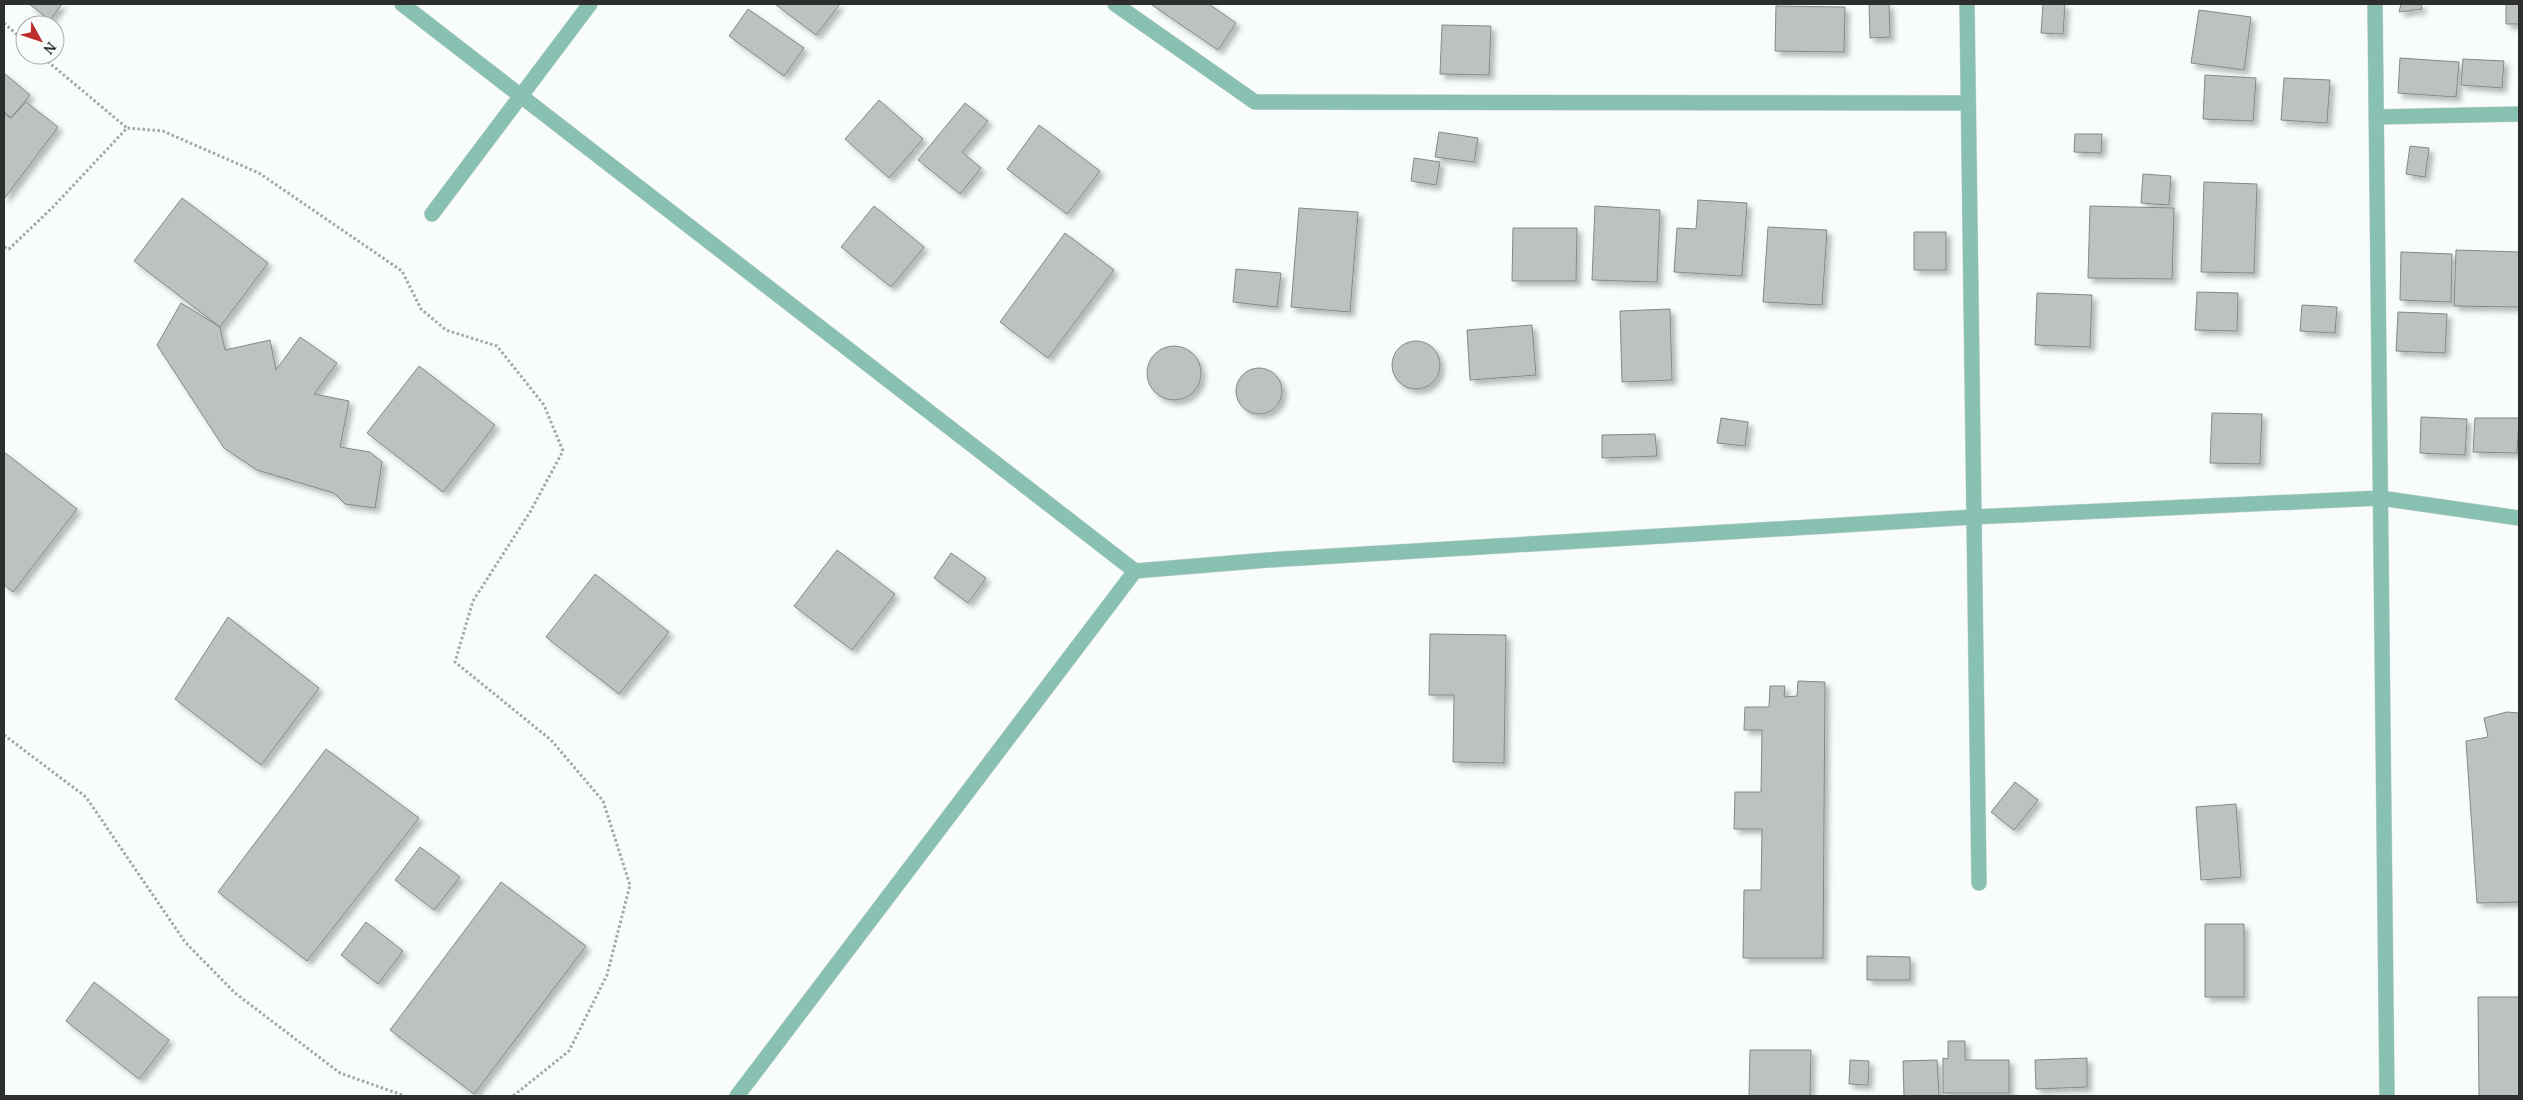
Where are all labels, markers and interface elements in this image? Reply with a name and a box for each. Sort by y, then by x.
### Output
north arrow [15,15,65,65]
text: N [39,39,61,59]

